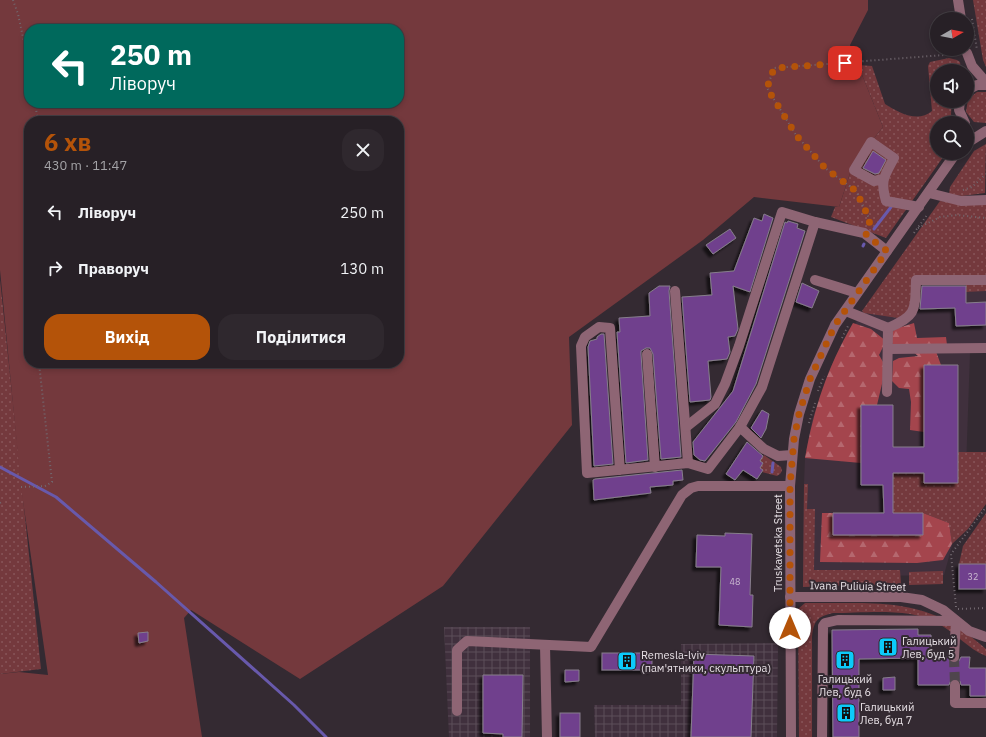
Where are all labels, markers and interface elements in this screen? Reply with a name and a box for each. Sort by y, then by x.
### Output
north arrow [930,12,974,56]
map controls [930,12,974,160]
text: 250 m [110,36,192,73]
icon: left [44,40,96,92]
pin [828,46,862,80]
icon: arrive [834,52,856,74]
button: sound [930,64,974,108]
text: Ліворуч [110,72,176,95]
button: search [930,116,974,160]
text: 6 хв [44,126,91,158]
button: close [342,129,384,171]
text: 430 m · 11:47 [44,157,127,174]
icon: left [44,201,66,223]
text: Ліворуч [78,203,136,222]
text: 250 m [340,203,384,222]
icon: right [44,257,66,279]
text: Праворуч [78,259,149,278]
text: 130 m [340,259,384,278]
button: Вихід [44,314,210,360]
button: Поділитися [218,314,384,360]
street label: Truskavetska Street [771,494,785,592]
house number: 32 [968,571,978,582]
house number: 48 [730,576,740,587]
street label: Ivana Puliuia Street [810,578,907,594]
position arrow [769,607,811,649]
place label: Галицький Лев, буд 5 [902,634,957,661]
building icon: Галицький Лев, буд 5 [877,636,899,658]
place label: Remesla-lviv (пам'ятники, скульптура) [641,648,771,675]
building icon: Галицький Лев, буд 6 [834,649,856,671]
building icon: Remesla-lviv (пам'ятники, скульптура) [616,650,638,672]
place label: Галицький Лев, буд 6 [818,672,872,699]
place label: Галицький Лев, буд 7 [860,700,915,727]
building icon: Галицький Лев, буд 7 [835,702,857,724]

